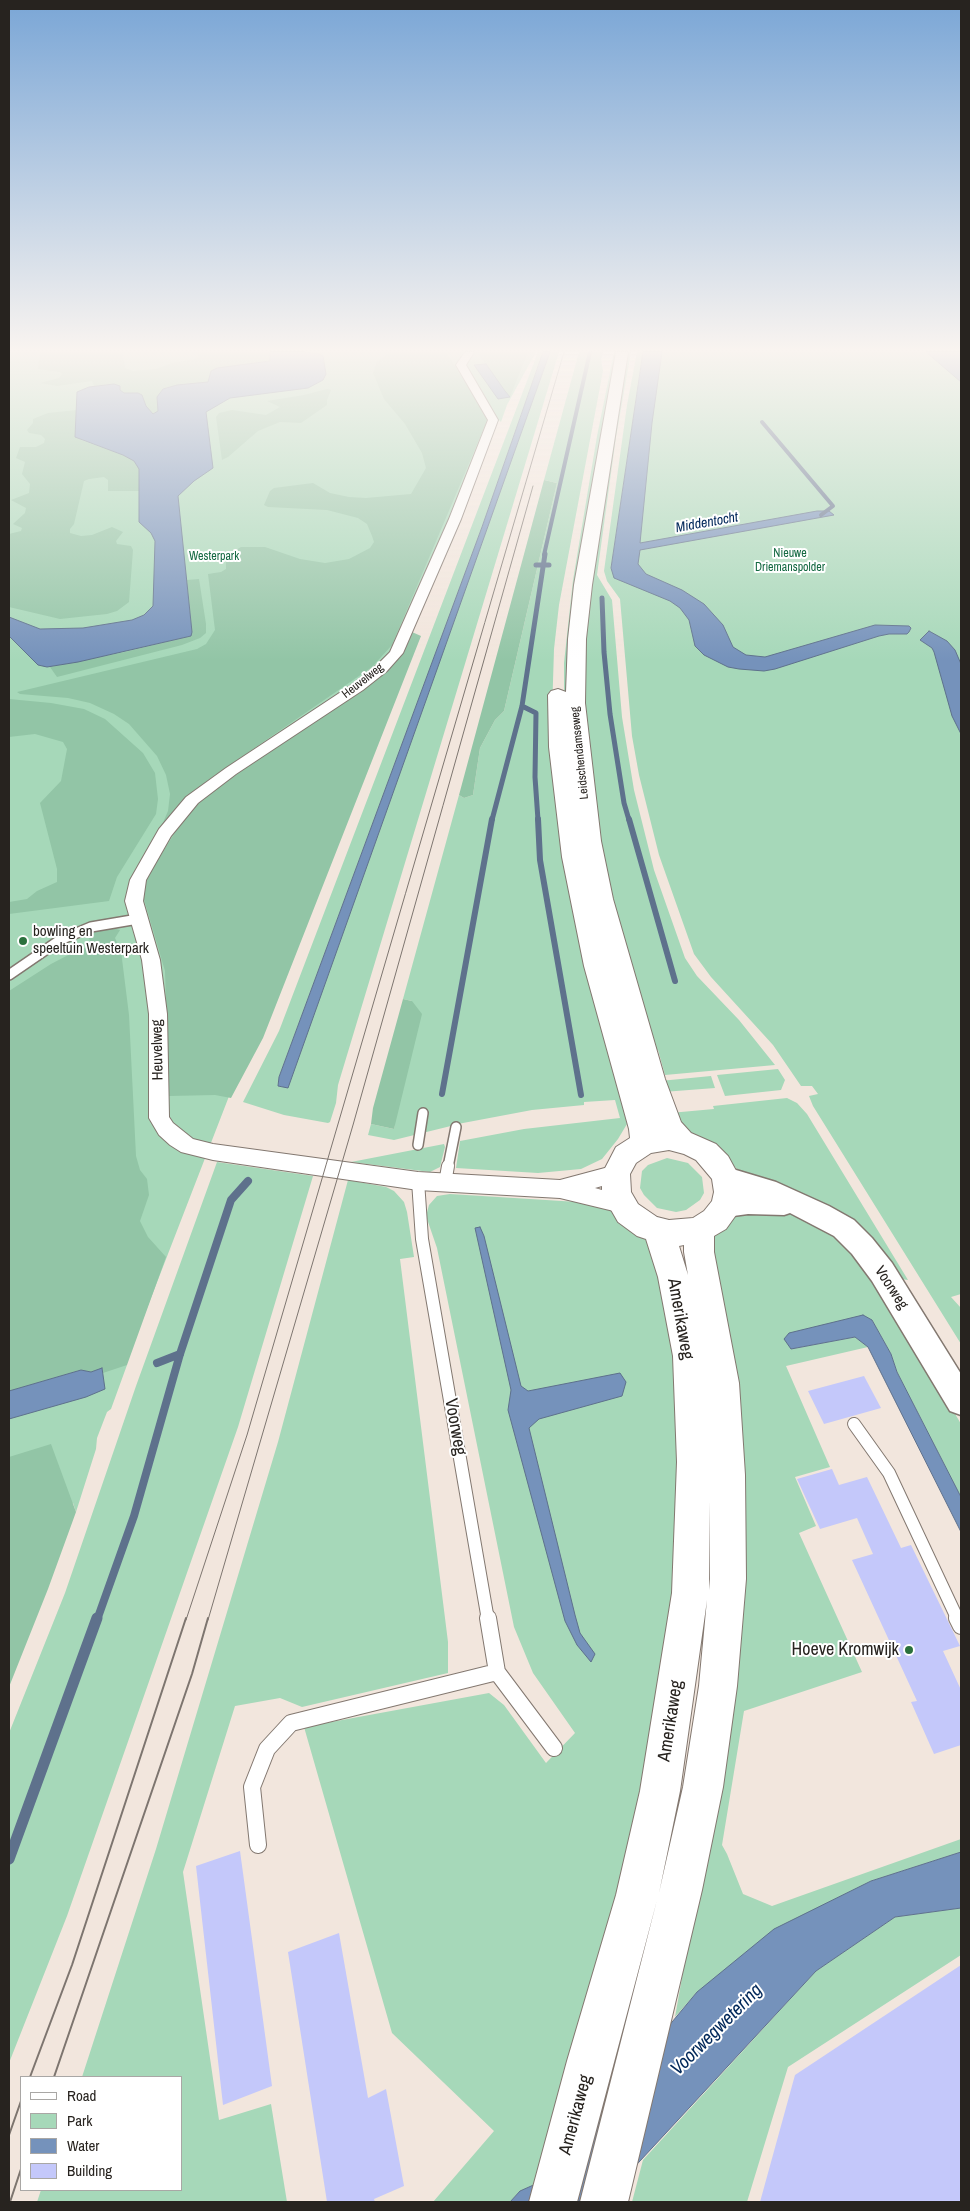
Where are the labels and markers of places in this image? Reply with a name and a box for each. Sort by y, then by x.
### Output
place label: bowling en speeltuin Westerpark [33,923,149,958]
marker: bowling en speeltuin Westerpark [17,935,29,947]
place label: Hoeve Kromwijk [792,1639,899,1661]
marker: Hoeve Kromwijk [903,1644,915,1656]

